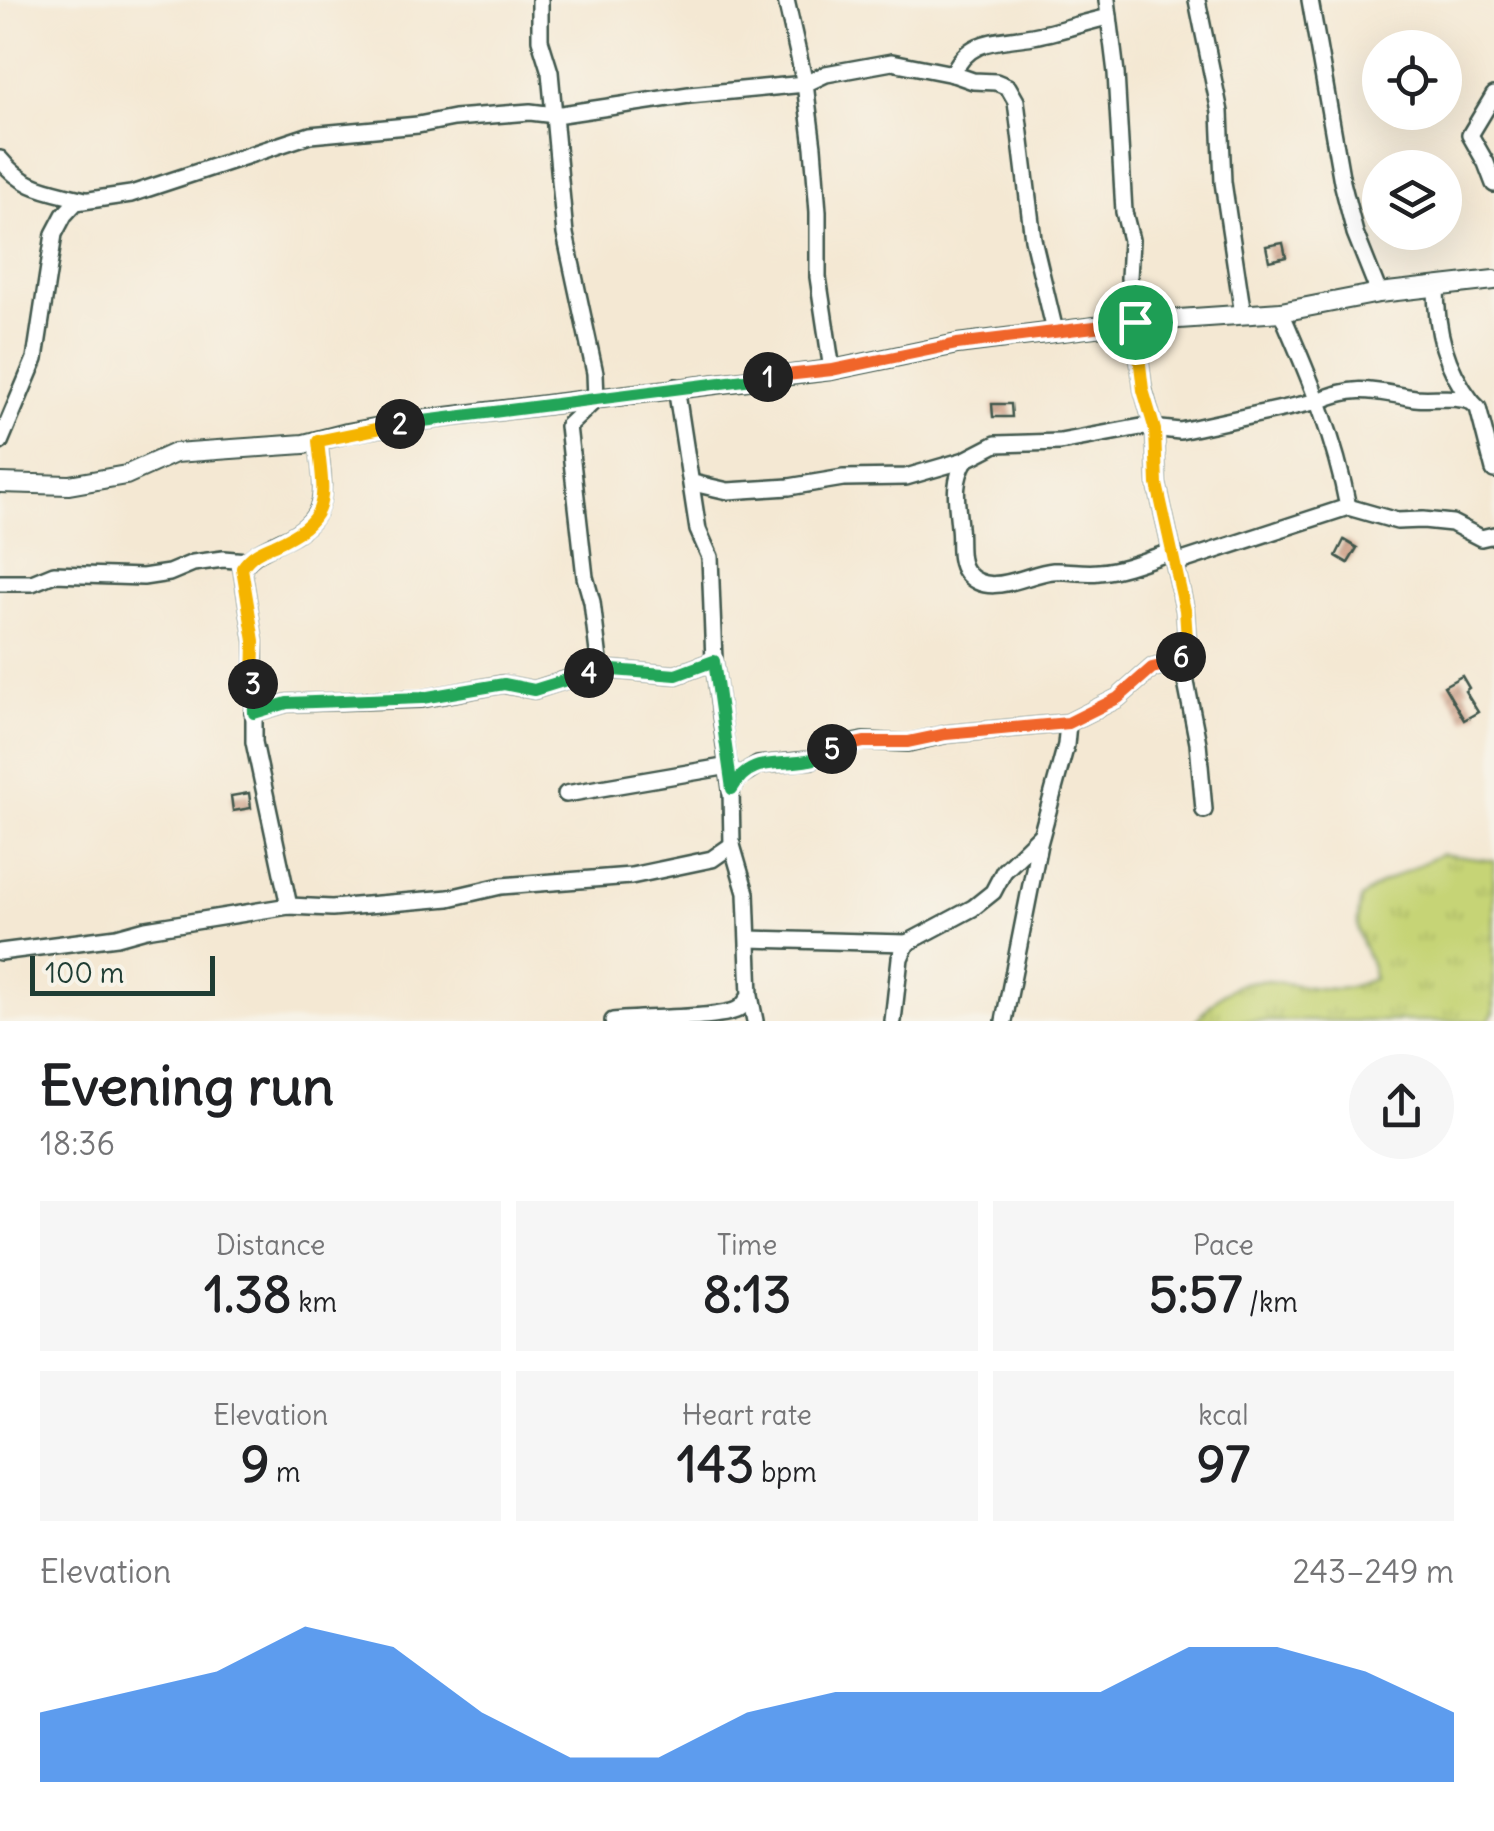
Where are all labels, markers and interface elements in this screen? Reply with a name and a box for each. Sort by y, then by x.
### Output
map controls [1362,30,1462,250]
button: locate [1362,30,1462,130]
button: layers [1362,150,1462,250]
pin [1093,280,1178,365]
icon: arrive [1108,295,1163,350]
pin: 1 [743,352,793,402]
text: 1 [762,359,774,395]
pin: 2 [375,399,425,449]
text: 2 [392,406,408,442]
pin: 6 [1156,632,1206,682]
text: 6 [1173,639,1189,675]
pin: 4 [564,648,614,698]
text: 4 [581,655,597,691]
pin: 3 [228,659,278,709]
text: 3 [245,666,261,702]
pin: 5 [807,724,857,774]
text: 5 [824,731,840,767]
scale bar [30,951,215,996]
text: 100 m [45,955,124,991]
text: Evening run [40,1051,334,1120]
button: share [1349,1054,1454,1159]
text: 18:36 [40,1123,115,1164]
text: Distance [216,1227,325,1263]
text: Time [717,1227,777,1263]
text: Pace [1193,1227,1254,1263]
text: 1.38 [204,1263,292,1326]
text: 8:13 [703,1263,791,1326]
text: 5:57 [1149,1263,1242,1326]
text: km [292,1284,337,1320]
text: /km [1242,1284,1298,1320]
text: Elevation [213,1397,328,1433]
text: Heart rate [682,1397,812,1433]
text: kcal [1198,1397,1249,1433]
text: 9 [241,1433,269,1496]
text: 143 [677,1433,754,1496]
text: 97 [1197,1433,1250,1496]
text: m [269,1454,301,1490]
text: bpm [754,1454,817,1490]
text: Elevation [40,1551,171,1592]
text: 243–249 m [1293,1551,1454,1592]

